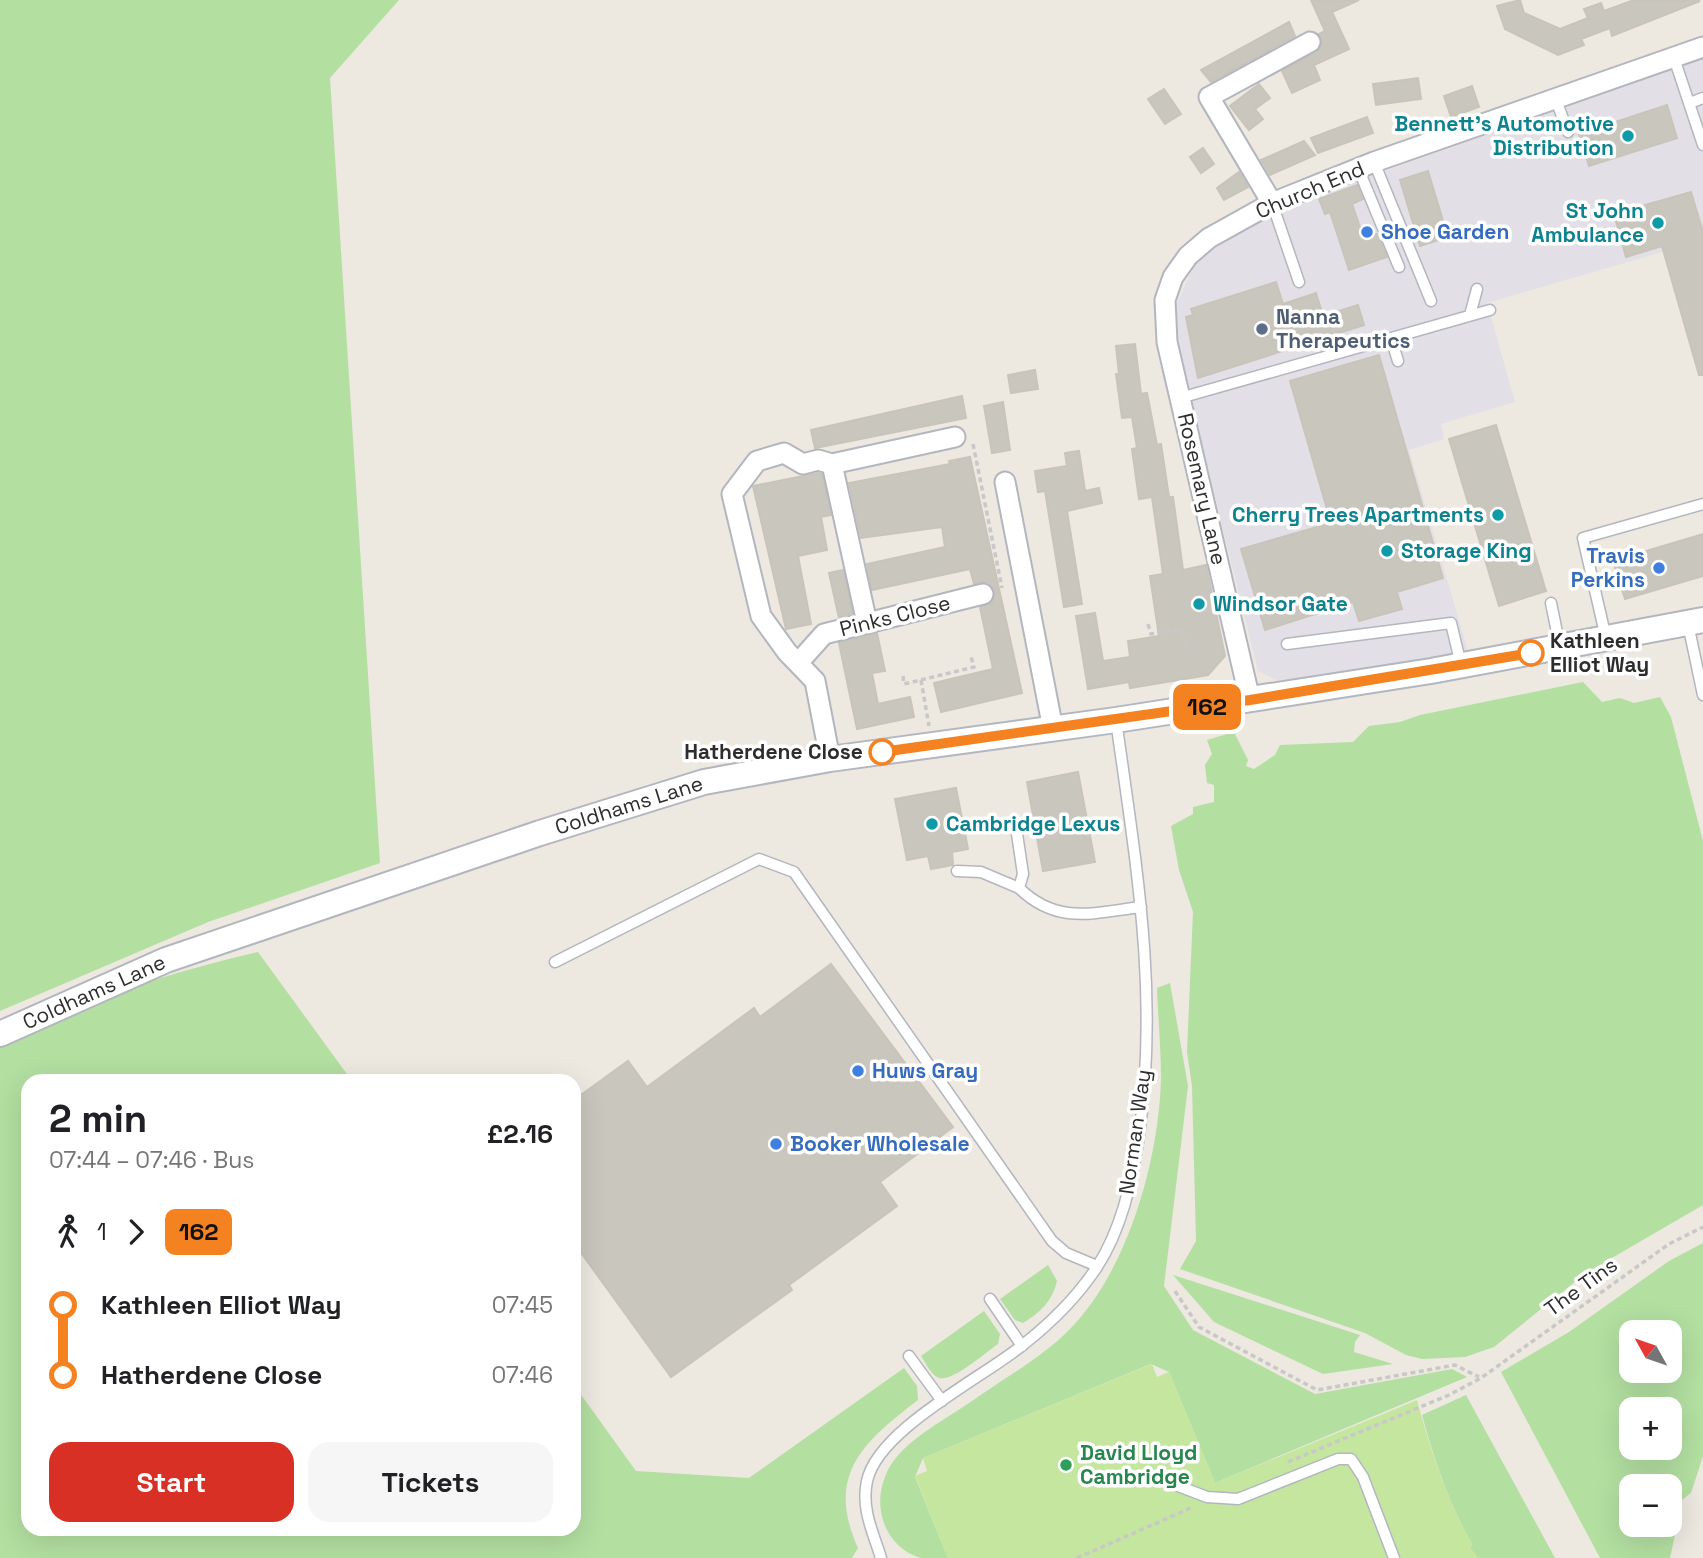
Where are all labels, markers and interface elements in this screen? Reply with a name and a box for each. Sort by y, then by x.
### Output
place label: Bennett's Automotive Distribution [1394,110,1614,161]
marker: Bennett's Automotive Distribution [1620,128,1636,144]
street label: Church End [1251,155,1368,225]
place label: St John Ambulance [1531,197,1644,248]
marker: St John Ambulance [1650,215,1666,231]
place label: Shoe Garden [1381,218,1509,245]
marker: Shoe Garden [1359,224,1375,240]
place label: Nanna Therapeutics [1276,303,1411,354]
marker: Nanna Therapeutics [1254,321,1270,337]
street label: Rosemary Lane [1172,410,1233,567]
place label: Cherry Trees Apartments [1232,501,1484,528]
marker: Cherry Trees Apartments [1490,507,1506,523]
place label: Storage King [1401,537,1532,564]
place label: Travis Perkins [1571,542,1645,593]
marker: Storage King [1379,543,1395,559]
marker: Travis Perkins [1651,560,1667,576]
street label: Pinks Close [837,589,953,642]
place label: Windsor Gate [1213,590,1348,617]
marker: Windsor Gate [1191,596,1207,612]
place label: Kathleen Elliot Way [1550,627,1649,678]
marker: Kathleen Elliot Way [1518,640,1544,666]
line badge: 162 [1167,684,1247,730]
text: 162 [1187,691,1227,722]
place label: Hatherdene Close [684,738,863,765]
marker: Hatherdene Close [869,739,895,765]
street label: Coldhams Lane [552,769,706,841]
place label: Cambridge Lexus [946,810,1120,837]
marker: Cambridge Lexus [924,816,940,832]
street label: Coldhams Lane [18,948,169,1035]
place label: Huws Gray [872,1057,978,1084]
marker: Huws Gray [850,1063,866,1079]
street label: Norman Way [1112,1068,1157,1196]
text: 2 min [49,1095,147,1143]
text: £2.16 [487,1117,553,1151]
place label: Booker Wholesale [790,1130,970,1157]
marker: Booker Wholesale [768,1136,784,1152]
text: 07:44 – 07:46 · Bus [49,1145,254,1175]
icon: walk [49,1213,87,1251]
icon: forward [117,1213,155,1251]
text: 162 [179,1216,218,1247]
text: 1 [97,1217,107,1247]
street label: The Tins [1539,1251,1623,1322]
text: Kathleen Elliot Way [101,1288,342,1322]
text: 07:45 [492,1290,553,1320]
north arrow [1619,1320,1682,1382]
map controls [1619,1320,1682,1537]
text: Hatherdene Close [101,1358,322,1392]
text: 07:46 [491,1360,553,1390]
button: + [1619,1397,1682,1460]
place label: David Lloyd Cambridge [1080,1439,1198,1490]
button: Start [49,1442,294,1522]
button: Tickets [308,1442,553,1522]
marker: David Lloyd Cambridge [1058,1457,1074,1473]
button: − [1619,1474,1682,1537]

